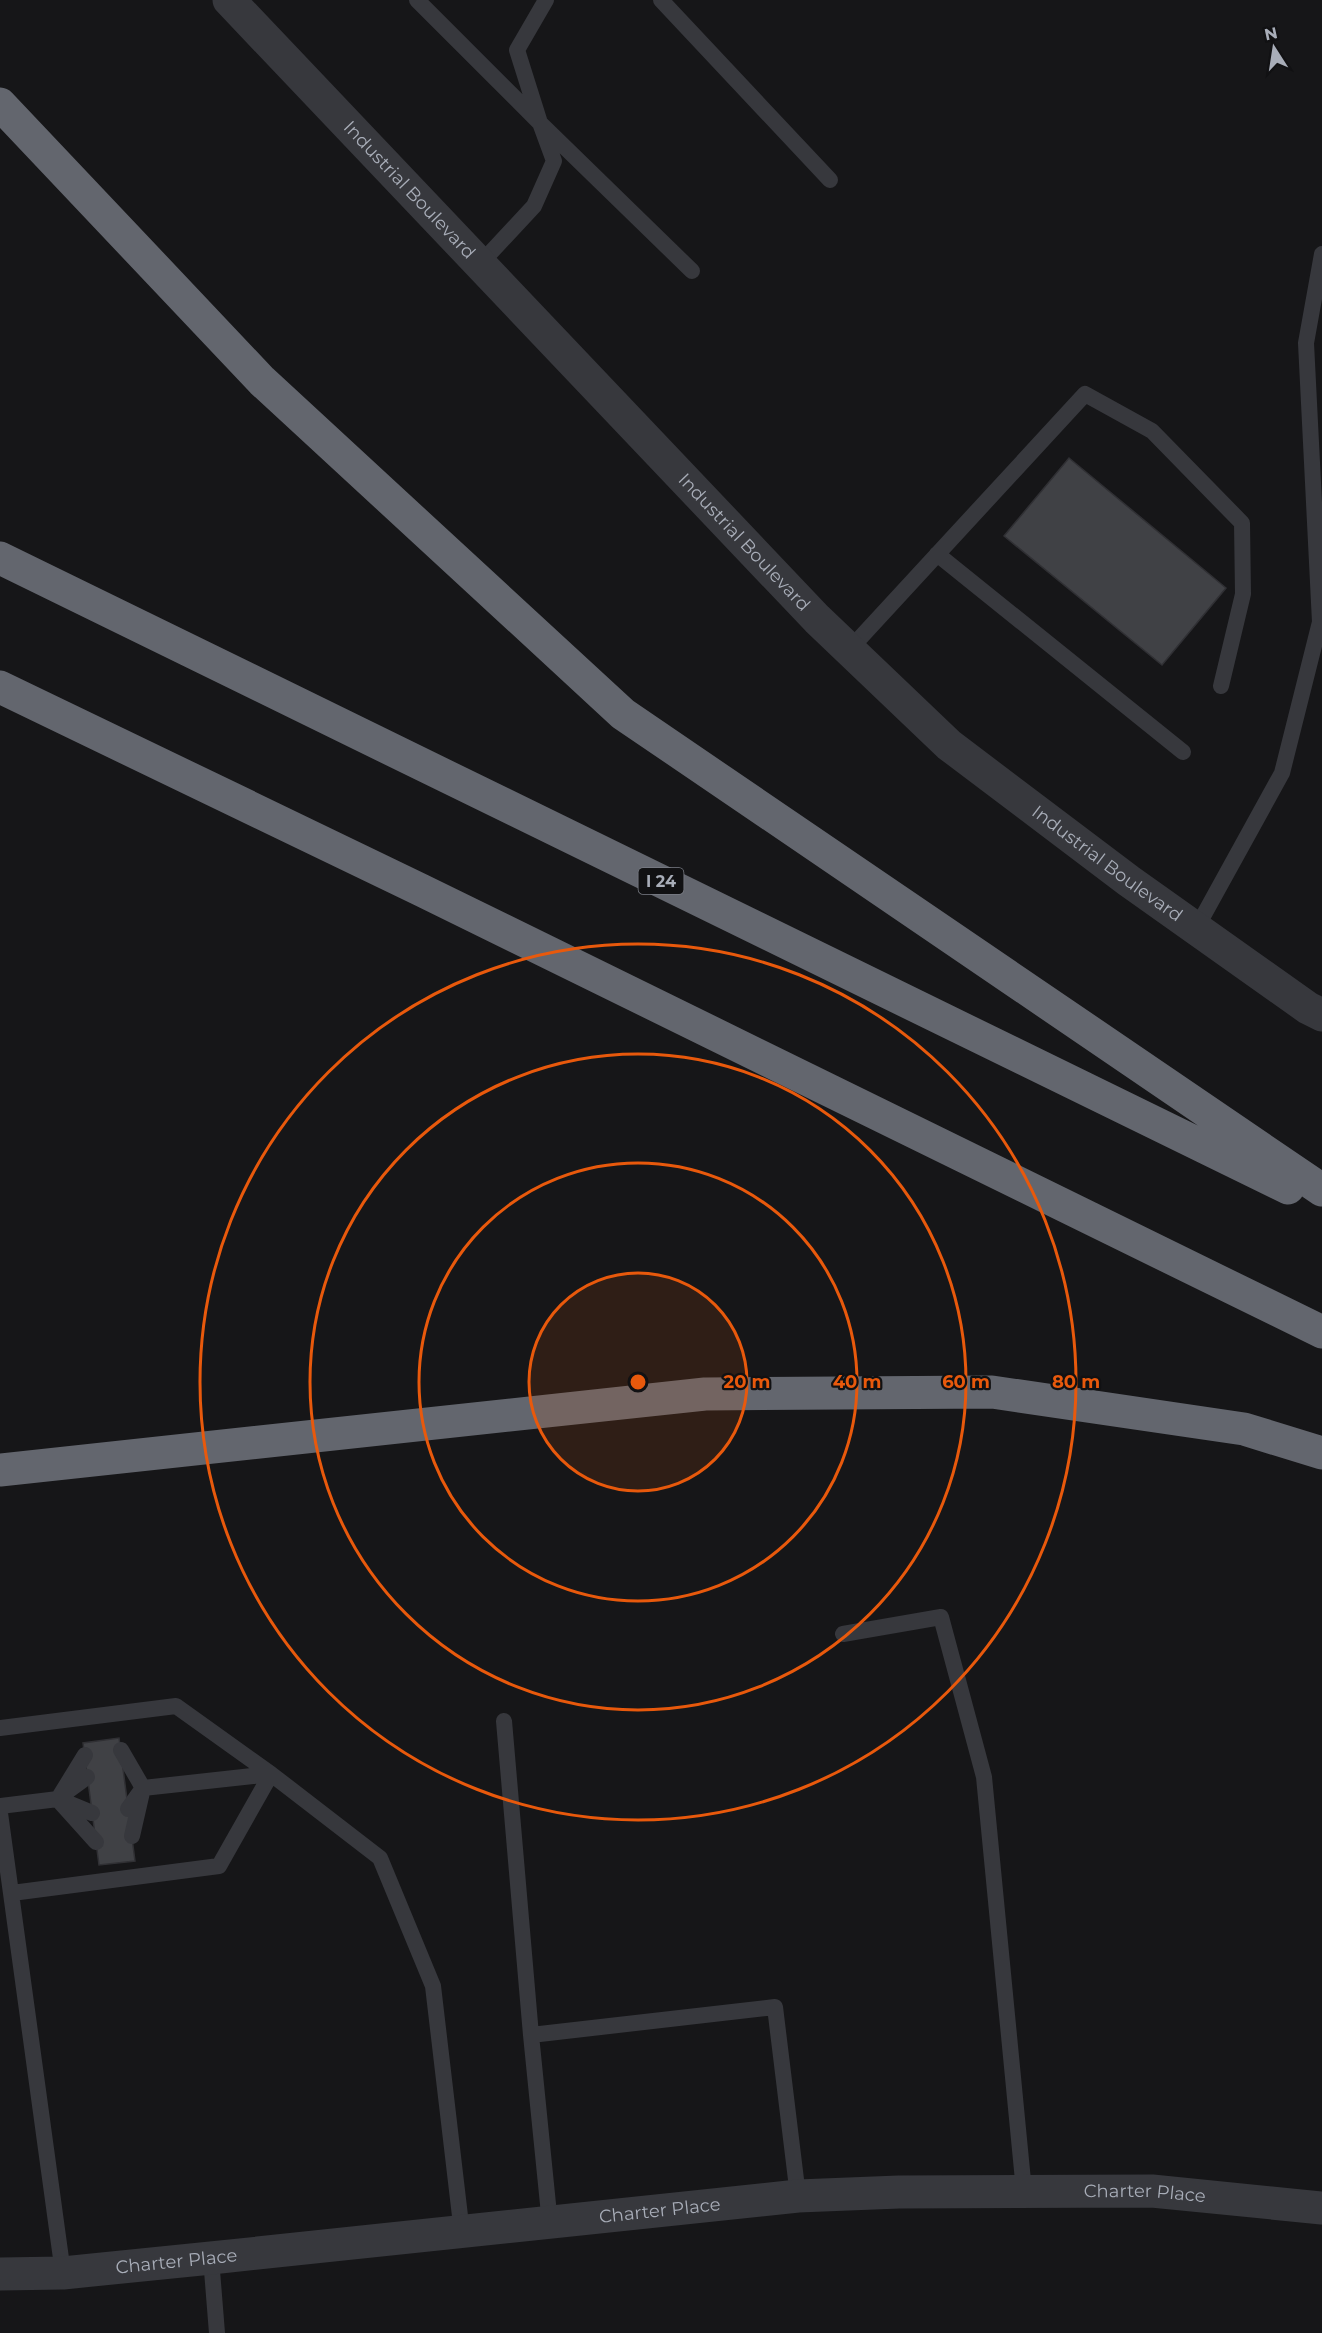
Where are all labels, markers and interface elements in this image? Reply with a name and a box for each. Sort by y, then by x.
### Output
north arrow [1244,18,1304,78]
text: N [1263,23,1279,44]
street label: Industrial Boulevard [339,116,480,263]
street label: Industrial Boulevard [674,469,815,616]
street label: Industrial Boulevard [1028,801,1187,927]
road number: I 24 [638,868,684,894]
text: 20 m [724,1371,770,1393]
text: 40 m [833,1371,881,1393]
text: 60 m [942,1371,990,1393]
text: 80 m [1052,1371,1100,1393]
centre of rings [628,1372,648,1392]
street label: Charter Place [1084,2180,1207,2207]
street label: Charter Place [598,2193,722,2228]
street label: Charter Place [115,2244,238,2279]

